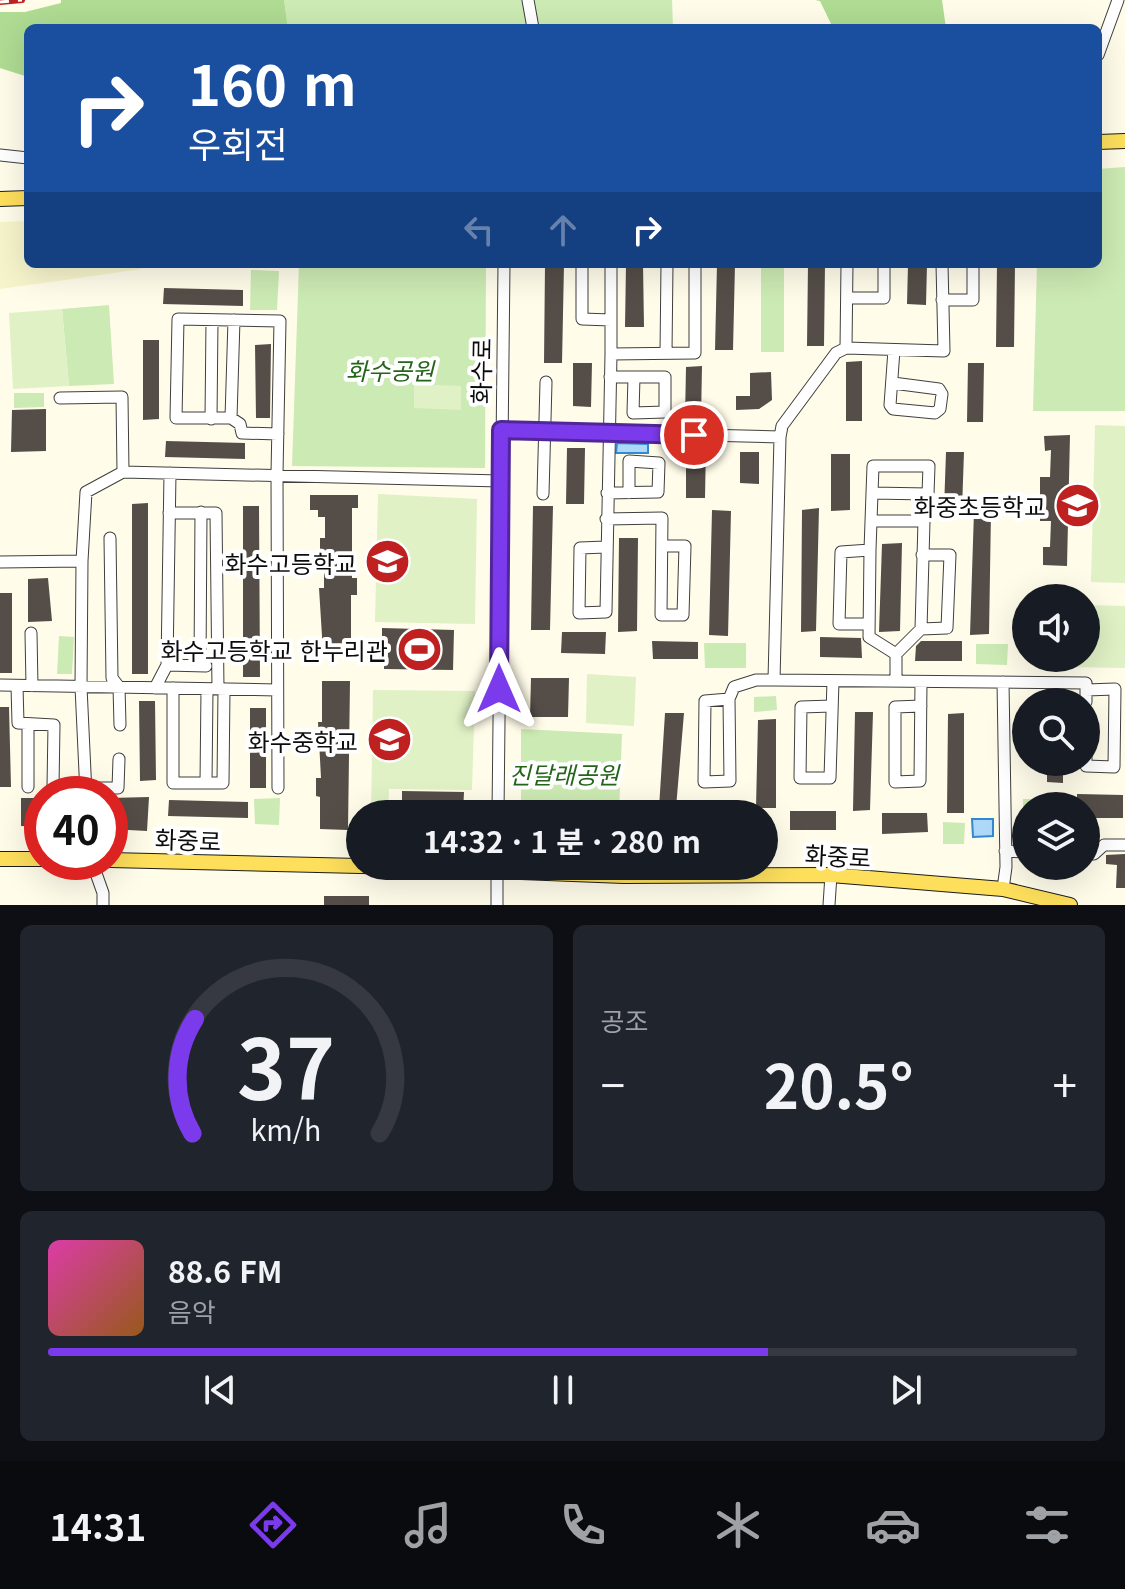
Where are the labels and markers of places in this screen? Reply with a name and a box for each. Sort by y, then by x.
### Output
pin [660,401,728,469]
school or university icon: 화중초등학교 [1053,481,1101,529]
place label: 화중초등학교 [914,488,1046,523]
school or university icon: 화수고등학교 [364,538,412,586]
place label: 화수고등학교 [225,545,357,580]
sports icon: 화수고등학교 한누리관 [395,625,443,673]
place label: 화수고등학교 한누리관 [160,632,388,667]
school or university icon: 화수중학교 [365,716,413,764]
place label: 화수중학교 [248,723,358,758]

